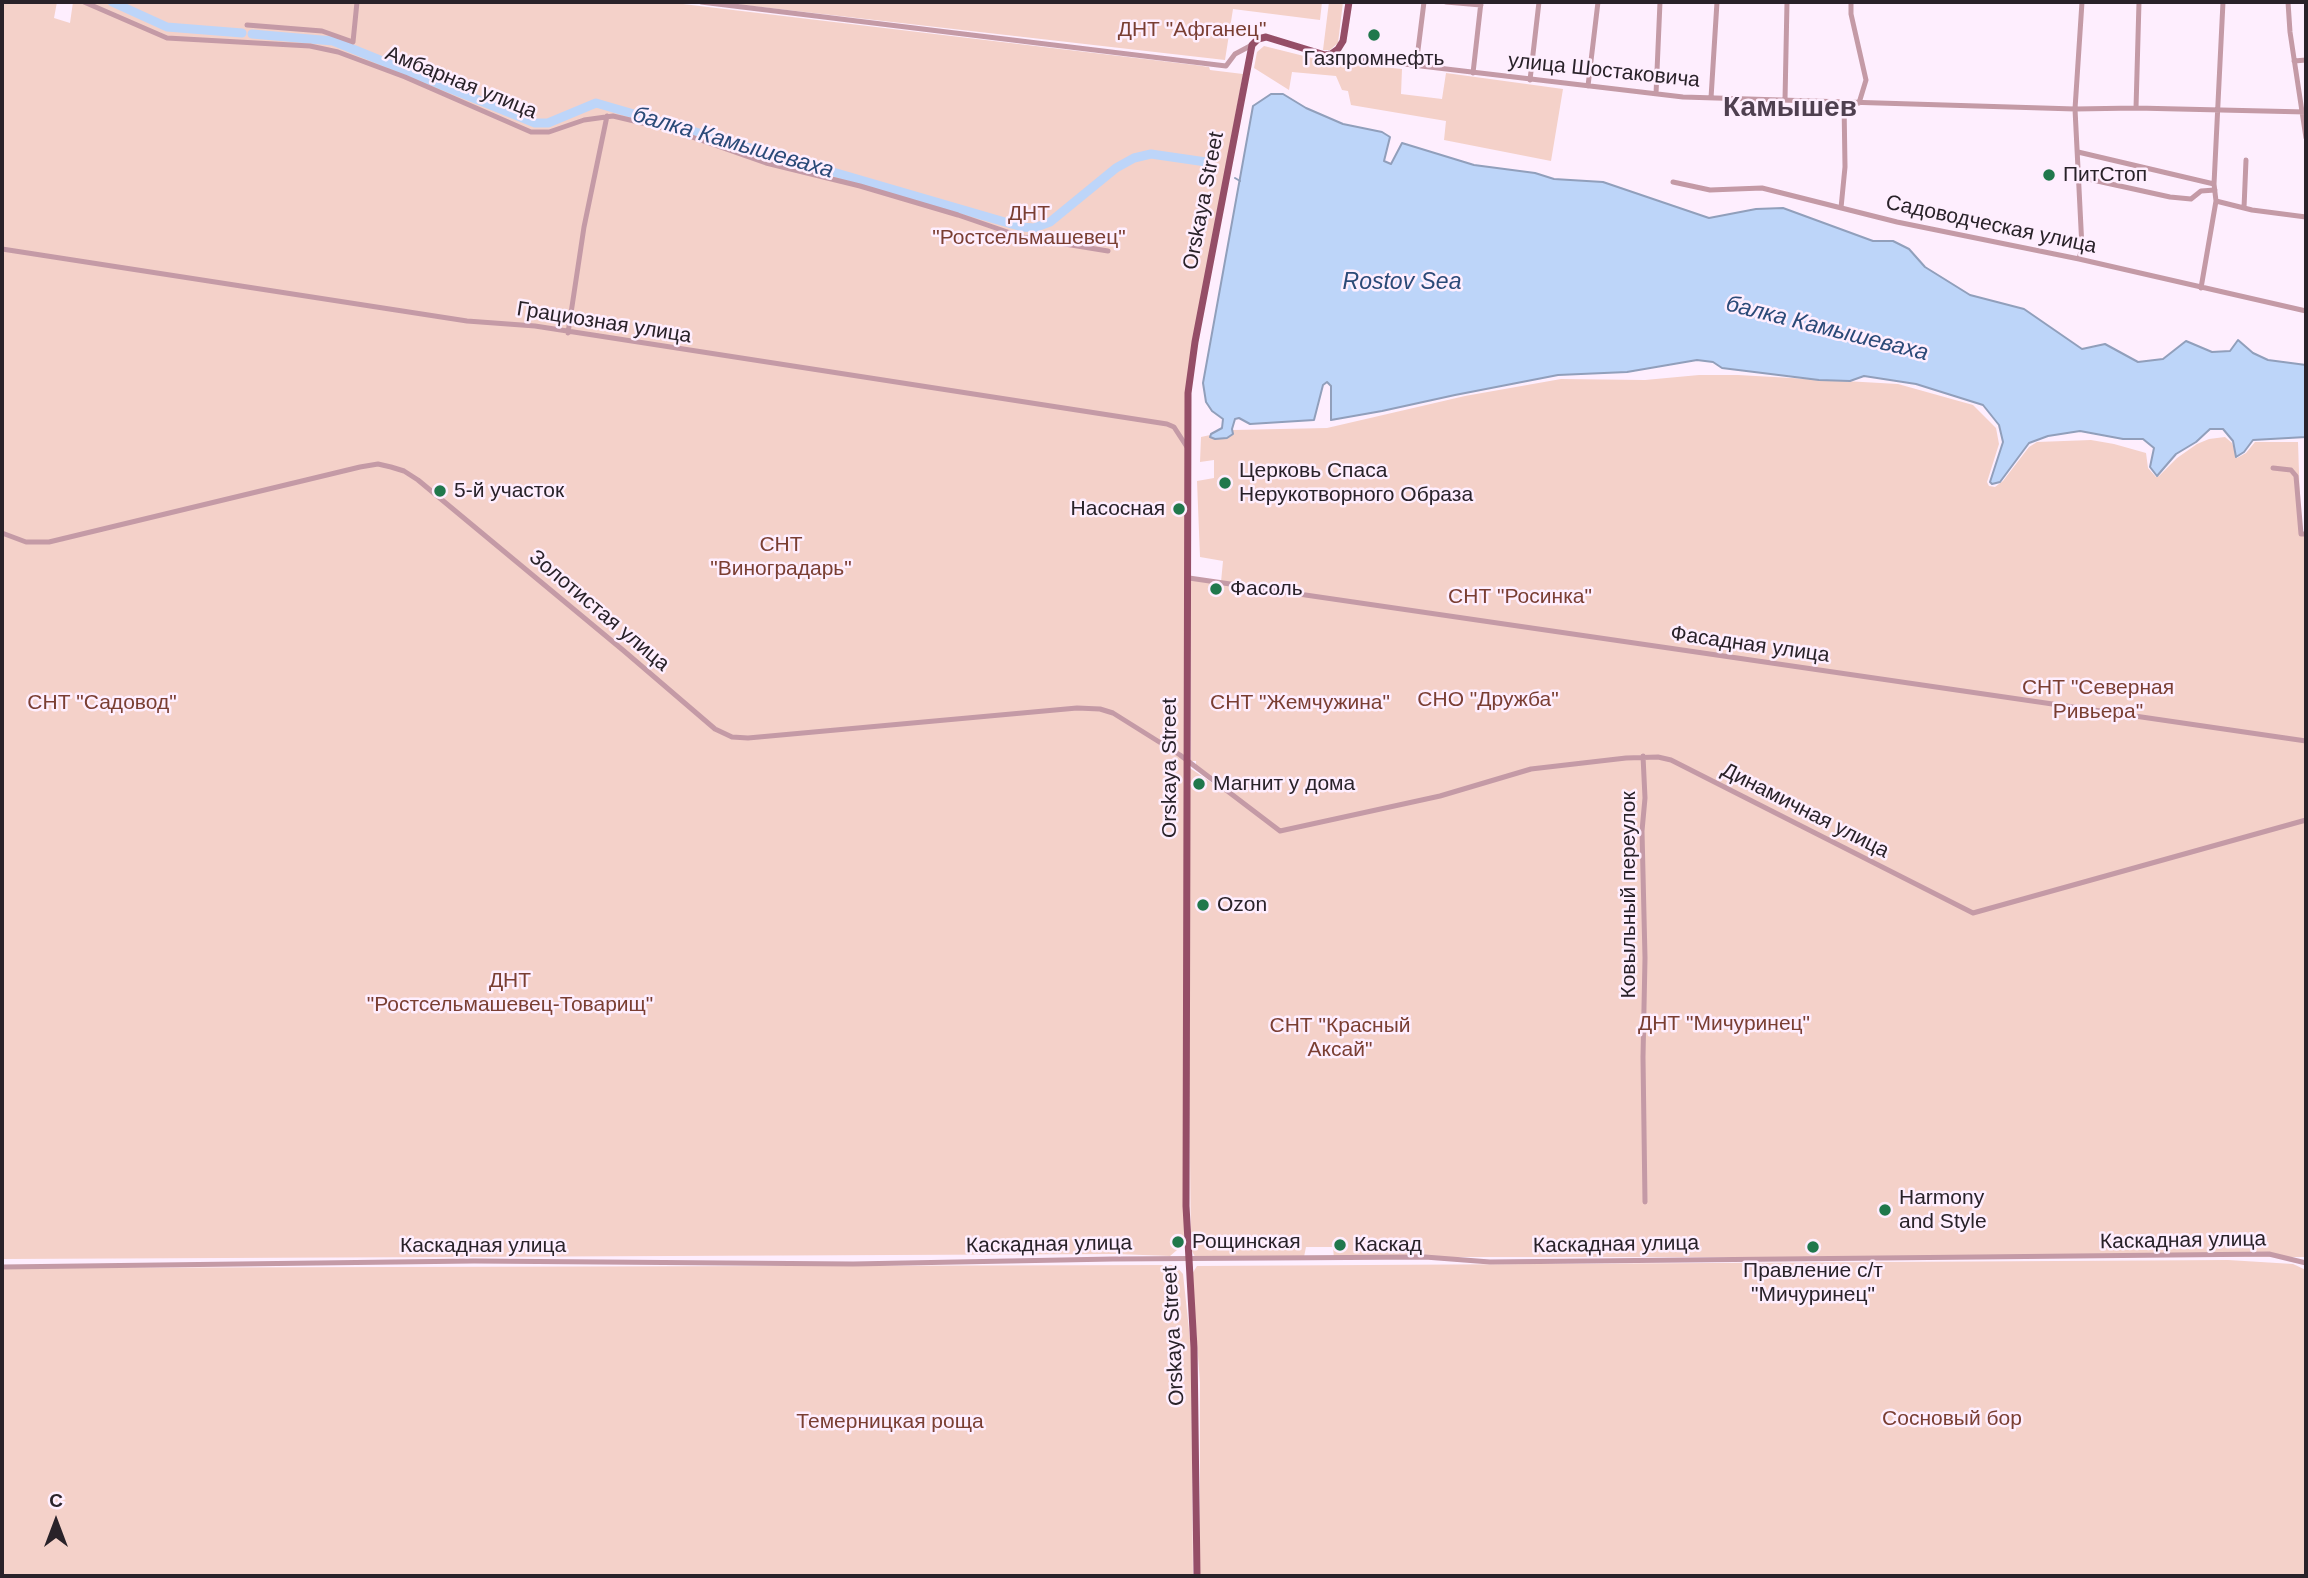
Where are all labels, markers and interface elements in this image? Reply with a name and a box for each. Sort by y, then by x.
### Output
park label: ДНТ "Афганец" [1118,17,1266,43]
marker: Газпромнефть [1366,27,1382,43]
street label: Амбарная улица [381,41,541,125]
place label: Газпромнефть [1303,46,1445,72]
street label: улица Шостаковича [1507,48,1701,94]
district label: Камышев [1723,91,1857,125]
water label: балка Камышеваха [629,101,837,185]
street label: Orskaya Street [1178,130,1230,272]
place label: ПитСтоп [2063,162,2147,188]
marker: ПитСтоп [2041,167,2057,183]
street label: Садоводческая улица [1883,190,2099,260]
park label: ДНТ "Ростсельмашевец" [932,201,1126,251]
water label: Rostov Sea [1343,269,1461,297]
water label: балка Камышеваха [1723,290,1931,368]
street label: Грациозная улица [515,297,693,349]
place label: Церковь Спаса Нерукотворного Образа [1239,458,1473,508]
marker: Церковь Спаса Нерукотворного Образа [1217,475,1233,491]
place label: 5-й участок [454,478,564,504]
marker: 5-й участок [432,483,448,499]
place label: Насосная [1071,496,1165,522]
marker: Насосная [1171,501,1187,517]
park label: СНТ "Виноградарь" [710,532,852,582]
street label: Золотистая улица [524,545,674,677]
place label: Фасоль [1230,576,1303,602]
marker: Фасоль [1208,581,1224,597]
park label: СНТ "Росинка" [1448,584,1592,610]
street label: Фасадная улица [1669,621,1831,669]
park label: СНТ "Северная Ривьера" [2022,675,2174,725]
park label: СНО "Дружба" [1417,687,1559,713]
park label: СНТ "Садовод" [27,690,177,716]
park label: СНТ "Жемчужина" [1210,690,1390,716]
street label: Orskaya Street [1157,698,1183,838]
street label: Динамичная улица [1717,758,1893,864]
place label: Магнит у дома [1213,771,1355,797]
marker: Магнит у дома [1191,776,1207,792]
street label: Ковыльный переулок [1616,791,1642,999]
place label: Ozon [1217,892,1267,918]
marker: Ozon [1195,897,1211,913]
park label: ДНТ "Ростсельмашевец-Товарищ" [367,968,653,1018]
park label: ДНТ "Мичуринец" [1638,1011,1810,1037]
park label: СНТ "Красный Аксай" [1270,1013,1410,1063]
place label: Harmony and Style [1899,1185,1987,1235]
marker: Harmony and Style [1877,1202,1893,1218]
street label: Каскадная улица [2100,1227,2266,1255]
place label: Рощинская [1192,1229,1301,1255]
street label: Каскадная улица [966,1231,1132,1259]
street label: Каскадная улица [1533,1231,1699,1259]
place label: Каскад [1354,1232,1422,1258]
street label: Каскадная улица [400,1233,566,1259]
marker: Рощинская [1170,1234,1186,1250]
marker: Каскад [1332,1237,1348,1253]
marker: Правление с/т "Мичуринец" [1805,1239,1821,1255]
place label: Правление с/т "Мичуринец" [1743,1258,1883,1308]
street label: Orskaya Street [1158,1265,1190,1407]
park label: Сосновый бор [1882,1406,2022,1432]
park label: Темерницкая роща [796,1409,984,1435]
north arrow [21,1487,91,1557]
text: С [49,1490,63,1511]

